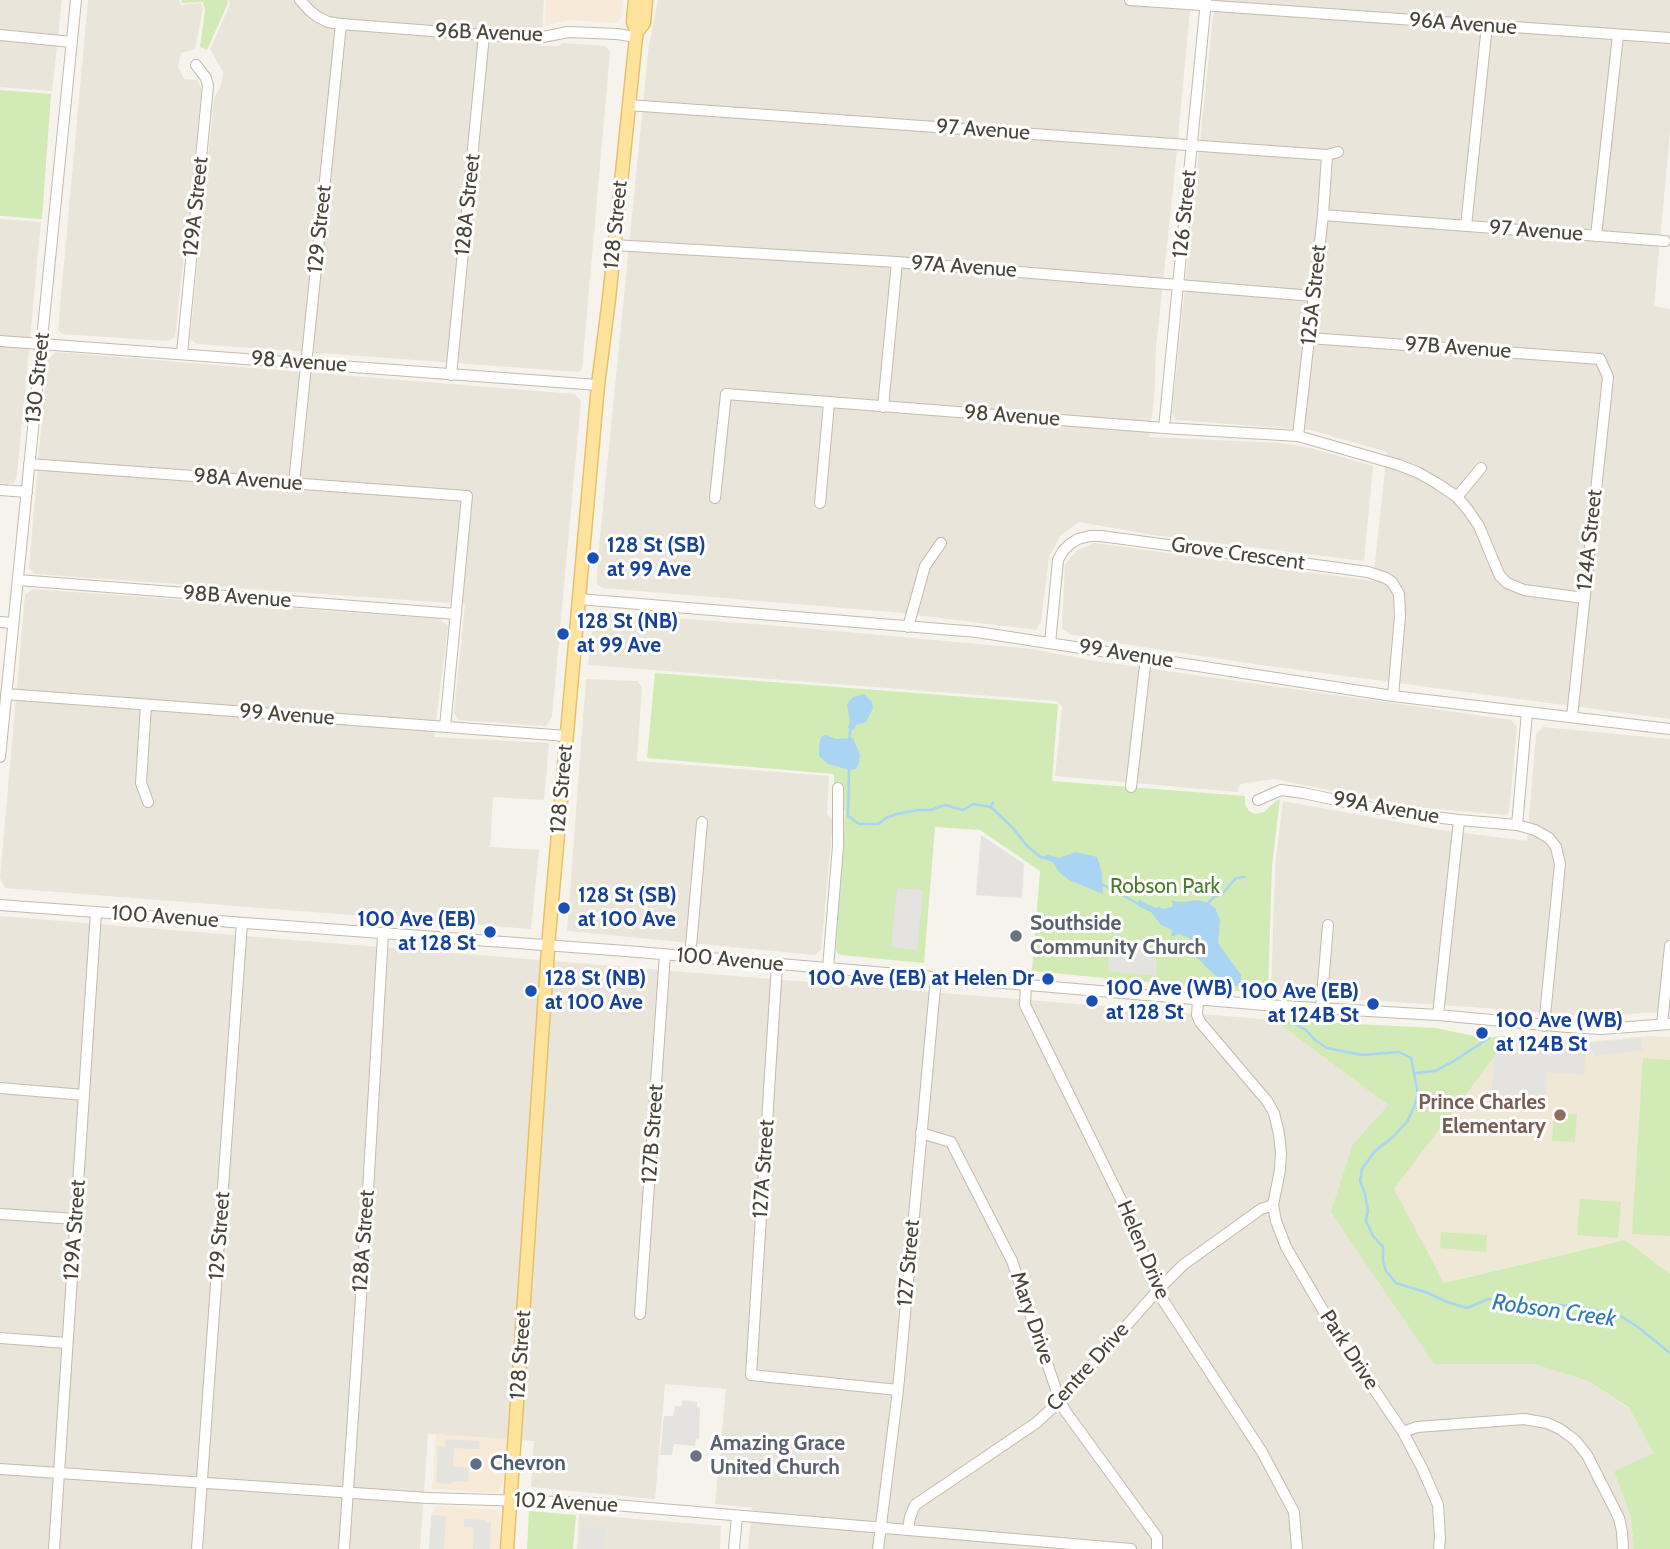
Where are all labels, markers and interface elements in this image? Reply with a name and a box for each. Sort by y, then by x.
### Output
street label: 96A Avenue [1408,8,1518,40]
street label: 96B Avenue [435,19,543,47]
street label: 97 Avenue [935,114,1031,146]
street label: 128A Street [450,153,486,257]
street label: 129A Street [178,156,214,258]
street label: 126 Street [1168,169,1202,259]
street label: 128 Street [599,179,633,271]
street label: 129 Street [303,184,337,274]
street label: 97 Avenue [1488,215,1584,247]
street label: 125A Street [1296,244,1332,346]
street label: 97A Avenue [910,251,1018,283]
street label: 130 Street [21,331,55,425]
street label: 97B Avenue [1404,332,1512,364]
street label: 98 Avenue [250,346,348,378]
street label: 98 Avenue [963,400,1061,432]
street label: 98A Avenue [193,464,303,496]
street label: 124A Street [1572,488,1608,592]
street label: Grove Crescent [1170,532,1306,576]
place label: 128 St (SB) at 99 Ave [607,533,706,583]
marker: 128 St (SB) at 99 Ave [585,550,601,566]
street label: 98B Avenue [182,581,292,613]
place label: 128 St (NB) at 99 Ave [577,609,678,659]
marker: 128 St (NB) at 99 Ave [555,626,571,642]
street label: 99 Avenue [1077,634,1175,674]
street label: 99 Avenue [239,699,335,731]
street label: 128 Street [546,743,578,835]
street label: 99A Avenue [1331,786,1441,830]
park label: Robson Park [1110,874,1220,900]
place label: 128 St (SB) at 100 Ave [578,883,677,933]
marker: 128 St (SB) at 100 Ave [556,900,572,916]
street label: 100 Avenue [111,901,219,933]
place label: 100 Ave (EB) at 128 St [358,907,476,957]
place label: Southside Community Church [1030,911,1206,961]
marker: 100 Ave (EB) at 128 St [482,924,498,940]
marker: Southside Community Church [1008,928,1024,944]
street label: 100 Avenue [675,943,785,977]
place label: 128 St (NB) at 100 Ave [545,966,646,1016]
place label: 100 Ave (EB) at Helen Dr [808,966,1034,992]
marker: 100 Ave (EB) at Helen Dr [1040,971,1056,987]
place label: 100 Ave (WB) at 128 St [1106,976,1233,1026]
place label: 100 Ave (EB) at 124B St [1241,979,1359,1029]
marker: 128 St (NB) at 100 Ave [523,983,539,999]
marker: 100 Ave (WB) at 128 St [1084,993,1100,1009]
marker: 100 Ave (EB) at 124B St [1365,996,1381,1012]
place label: 100 Ave (WB) at 124B St [1496,1008,1623,1058]
marker: 100 Ave (WB) at 124B St [1474,1025,1490,1041]
street label: 127B Street [637,1083,669,1185]
place label: Prince Charles Elementary [1418,1090,1546,1140]
marker: Prince Charles Elementary [1552,1107,1568,1123]
street label: 127A Street [748,1119,780,1219]
street label: 129A Street [59,1179,91,1281]
street label: 128A Street [348,1189,380,1293]
street label: 129 Street [204,1191,236,1281]
street label: Helen Drive [1111,1197,1175,1303]
street label: 127 Street [893,1219,925,1307]
street label: Mary Drive [1004,1268,1060,1368]
water label: Robson Creek [1490,1289,1618,1333]
street label: Park Drive [1314,1306,1384,1394]
street label: 128 Street [505,1310,537,1400]
street label: Centre Drive [1042,1317,1134,1417]
place label: Amazing Grace United Church [710,1431,845,1481]
marker: Amazing Grace United Church [688,1448,704,1464]
place label: Chevron [490,1451,566,1477]
marker: Chevron [468,1456,484,1472]
street label: 102 Avenue [513,1488,619,1518]

